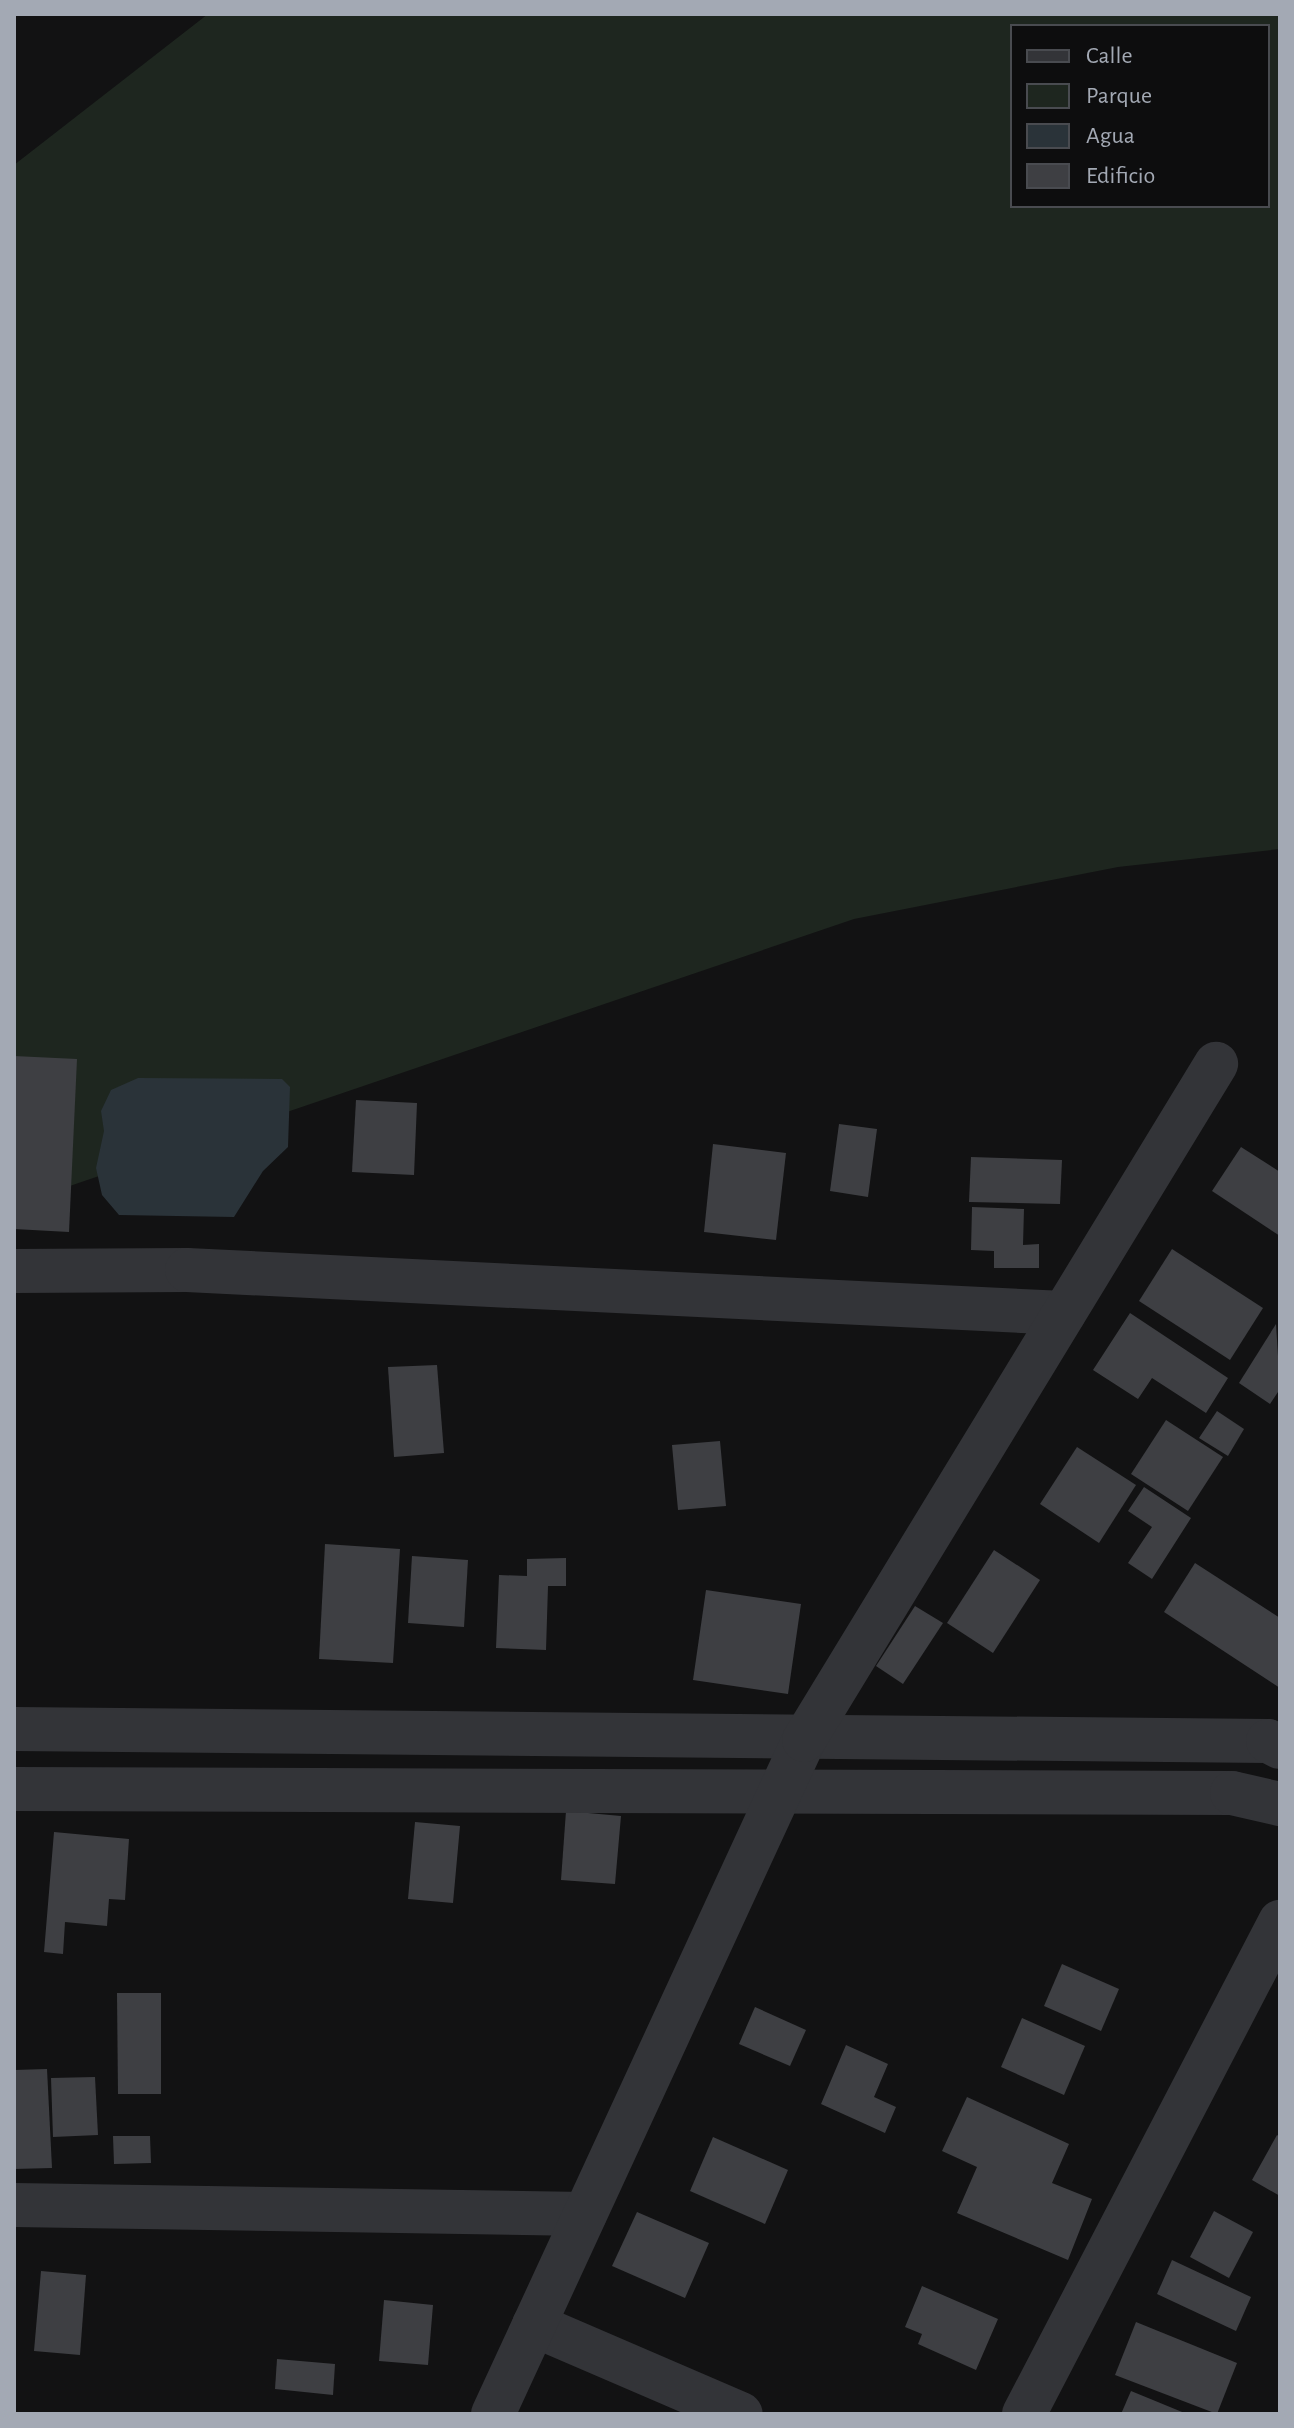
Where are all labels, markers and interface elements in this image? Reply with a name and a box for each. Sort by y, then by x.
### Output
legend [1010,24,1270,208]
text: Calle [1086,44,1133,68]
text: Parque [1086,84,1152,108]
text: Agua [1086,124,1135,148]
text: Edificio [1086,164,1155,188]

